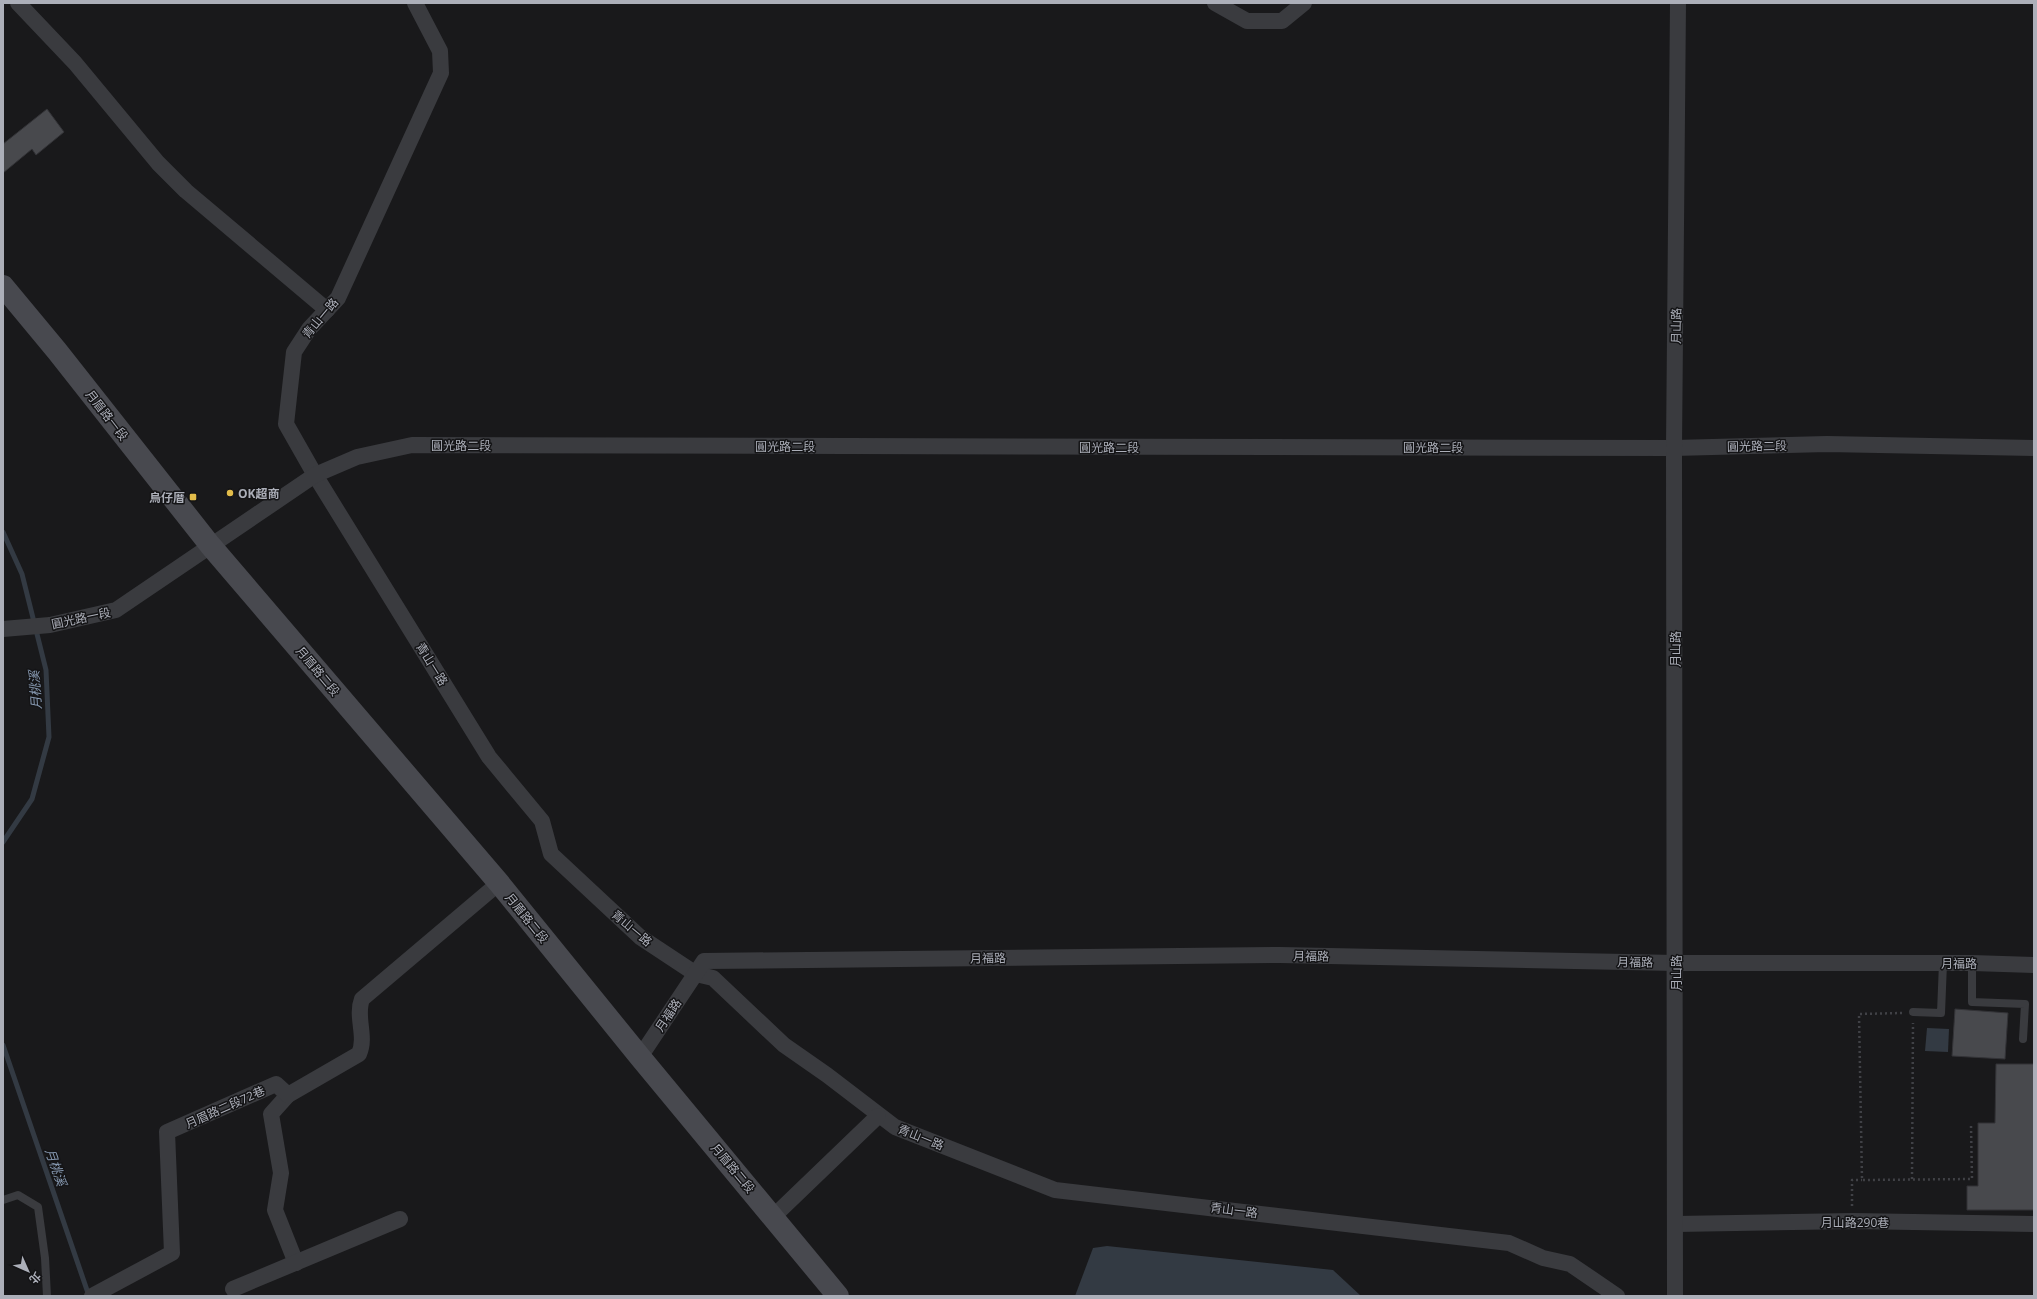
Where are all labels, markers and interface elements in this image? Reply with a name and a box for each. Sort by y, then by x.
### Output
street label: 青山一路 [298,294,342,342]
street label: 月山路 [1667,308,1685,344]
street label: 月眉路一段 [82,386,132,444]
street label: 圓光路二段 [431,437,491,454]
street label: 圓光路二段 [1727,437,1787,455]
street label: 圓光路二段 [755,438,815,455]
street label: 圓光路二段 [1079,439,1139,456]
street label: 圓光路二段 [1403,439,1463,456]
place label: OK超商 [238,485,280,502]
marker: OK超商 [225,488,235,498]
place label: 烏仔厝 [149,489,185,506]
marker: 烏仔厝 [188,492,198,502]
street label: 圓光路一段 [50,603,112,633]
street label: 月山路 [1667,631,1684,667]
street label: 青山一路 [412,639,452,689]
street label: 月眉路二段 [292,643,344,699]
water label: 月桃溪 [25,668,45,710]
street label: 月眉路二段 [502,889,552,947]
street label: 青山一路 [608,906,656,950]
street label: 月福路 [1293,947,1329,965]
street label: 月福路 [970,949,1006,967]
street label: 月福路 [1617,953,1653,971]
street label: 月山路 [1668,955,1685,991]
street label: 月福路 [1941,955,1977,972]
street label: 月福路 [651,995,685,1035]
street label: 月眉路二段72巷 [182,1082,268,1132]
street label: 青山一路 [896,1120,946,1154]
street label: 月眉路二段 [707,1140,759,1196]
water label: 月桃溪 [41,1146,72,1190]
street label: 青山一路 [1209,1199,1259,1221]
street label: 月山路290巷 [1821,1214,1889,1231]
north arrow [8,1251,48,1291]
text: 北 [26,1269,45,1288]

